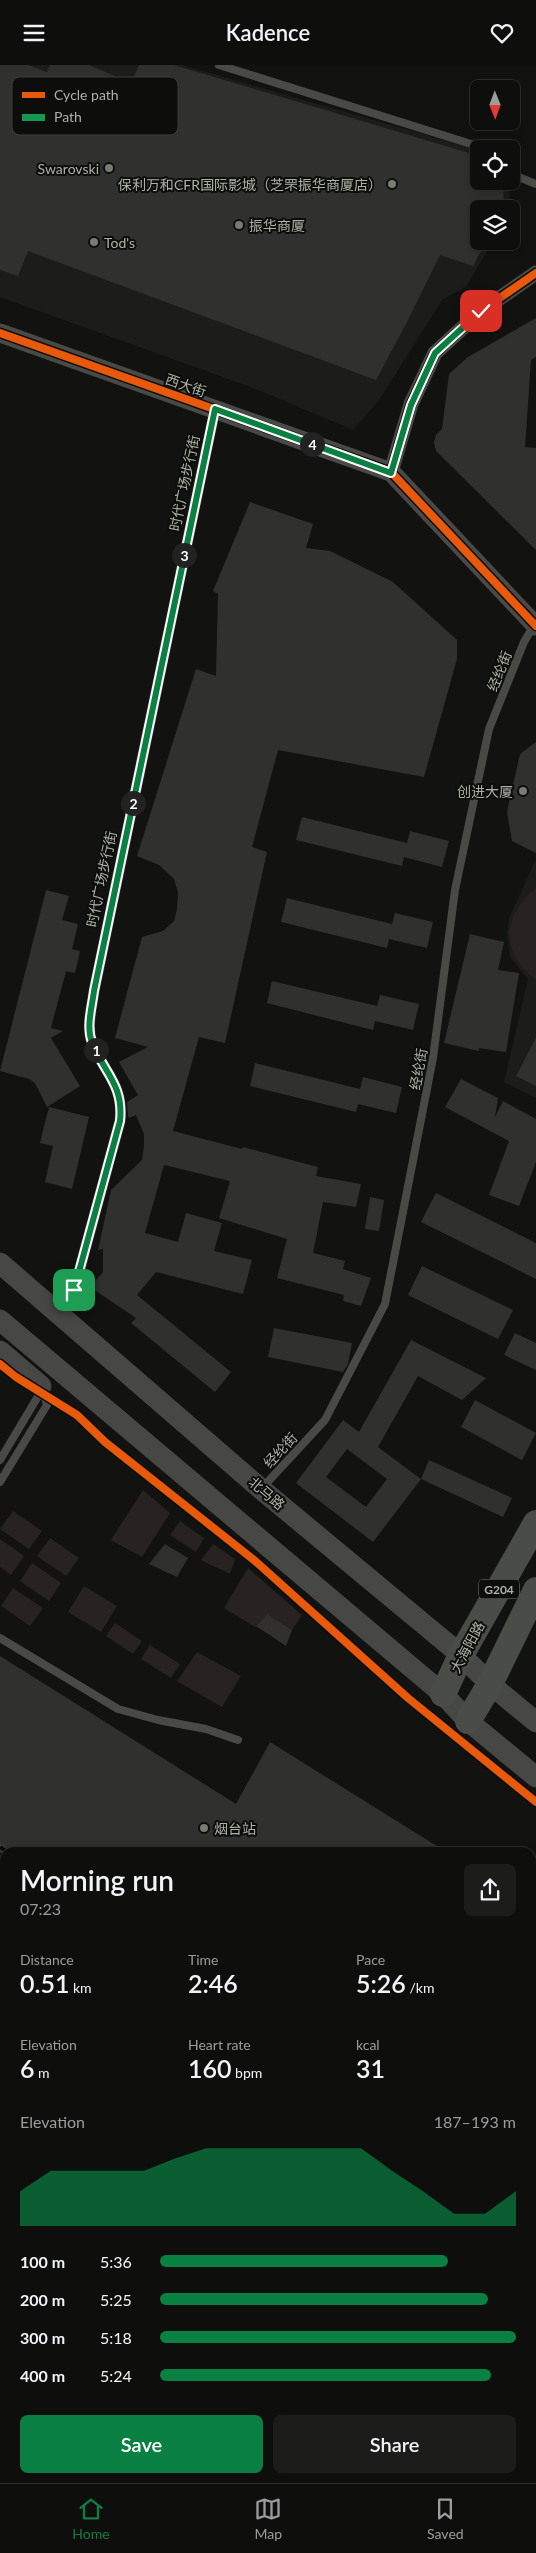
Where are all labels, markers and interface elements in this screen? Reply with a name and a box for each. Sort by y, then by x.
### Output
icon: menu [20,19,48,47]
text: Kadence [226,19,310,46]
icon: heart [488,19,516,47]
legend [12,77,178,135]
north arrow [470,80,520,130]
map controls [470,80,520,250]
text: Cycle path [54,86,119,103]
text: Path [54,108,82,125]
button: locate [470,140,520,190]
place label: Swarovski [38,160,99,177]
marker: Swarovski [103,162,115,174]
place label: 保利万和CFR国际影城（芝罘振华商厦店） [118,176,382,193]
marker: 保利万和CFR国际影城（芝罘振华商厦店） [386,178,398,190]
button: layers [470,200,520,250]
place label: 振华商厦 [249,217,305,234]
marker: 振华商厦 [233,219,245,231]
place label: Tod's [104,234,135,251]
marker: Tod's [88,236,100,248]
pin [460,290,502,332]
icon: check [467,297,495,325]
street label: 西大街 [163,370,209,400]
pin: 4 [300,431,324,457]
street label: 时代广场步行街 [165,433,203,533]
text: 4 [308,436,317,453]
pin: 3 [172,543,196,567]
text: 3 [180,547,189,564]
street label: 经纶街 [483,648,515,694]
place label: 创进大厦 [457,783,513,800]
marker: 创进大厦 [517,785,529,797]
pin: 2 [120,791,146,815]
text: 2 [129,795,138,812]
street label: 时代广场步行街 [82,829,120,929]
pin: 1 [84,1037,108,1063]
text: 1 [92,1042,101,1059]
street label: 经纶街 [406,1047,430,1091]
pin [53,1269,95,1311]
icon: arrive [60,1276,88,1304]
street label: 经纶街 [259,1429,301,1471]
street label: 北马路 [245,1473,289,1513]
road number: G204 [479,1580,519,1599]
street label: 大海阳路 [446,1618,488,1676]
place label: 烟台站 [214,1820,256,1837]
marker: 烟台站 [198,1822,210,1834]
text: Morning run [20,1863,174,1897]
button: share [464,1864,516,1916]
text: 07:23 [20,1899,61,1918]
text: Distance [20,1951,74,1968]
text: Time [188,1951,219,1968]
text: Pace [356,1951,385,1968]
text: 0.51 [20,1968,69,1998]
text: 2:46 [188,1968,238,1998]
text: 5:26 [356,1968,406,1998]
text: km [69,1979,92,1996]
text: /km [406,1979,434,1996]
text: Elevation [20,2036,77,2053]
text: Heart rate [188,2036,251,2053]
text: kcal [356,2036,380,2053]
text: 6 [20,2053,35,2083]
text: 160 [188,2053,232,2083]
text: 31 [356,2053,385,2083]
text: m [35,2064,50,2081]
text: bpm [232,2064,262,2081]
text: Elevation [20,2112,85,2131]
text: 187–193 m [434,2112,516,2131]
text: 100 m [20,2252,65,2271]
text: 5:36 [100,2252,132,2271]
text: 200 m [20,2290,65,2309]
text: 5:25 [100,2290,132,2309]
text: 300 m [20,2328,65,2347]
text: 5:18 [100,2328,132,2347]
text: 400 m [20,2366,65,2385]
text: 5:24 [100,2366,132,2385]
button: Save [20,2415,263,2473]
button: Share [273,2415,516,2473]
tab: Home [72,2495,110,2542]
tab: Map [254,2495,282,2542]
tab: Saved [427,2495,464,2542]

